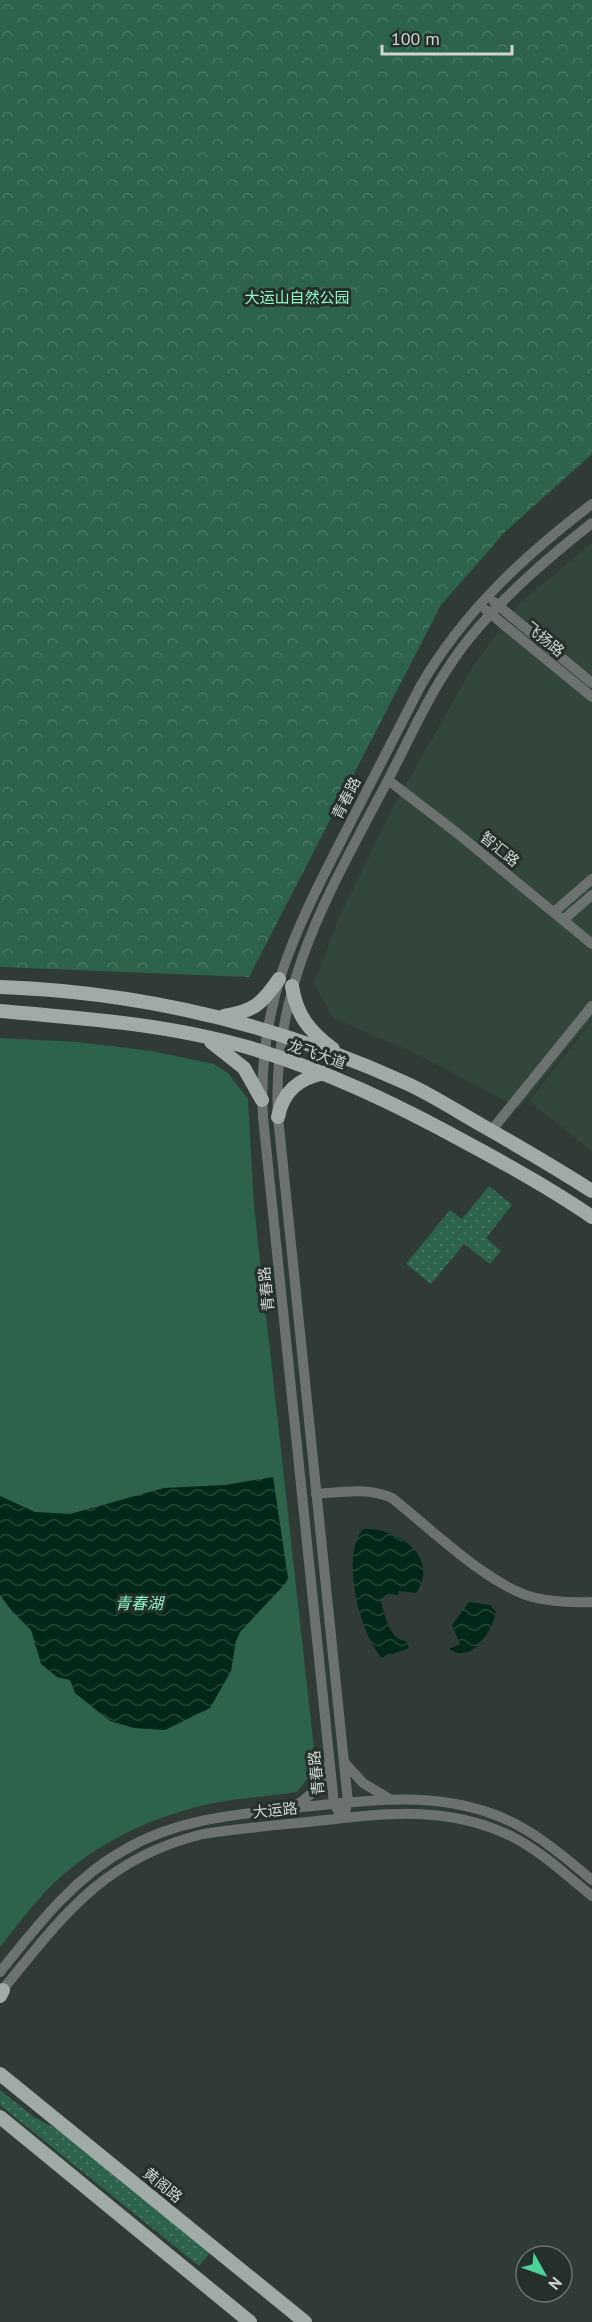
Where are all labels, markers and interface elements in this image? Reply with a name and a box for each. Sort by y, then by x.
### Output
scale bar [382,18,512,56]
text: 100 m [391,27,440,50]
park label: 大运山自然公园 [244,288,350,307]
street label: 飞扬路 [522,617,568,661]
street label: 青春路 [327,774,365,822]
street label: 智汇路 [477,827,523,871]
street label: 龙飞大道 [286,1035,348,1073]
street label: 青春路 [254,1266,278,1312]
water label: 青春湖 [115,1593,166,1613]
street label: 青春路 [304,1750,328,1796]
street label: 大运路 [252,1798,298,1822]
street label: 黄阁路 [140,2163,186,2207]
north arrow [514,2244,574,2304]
text: N [544,2273,567,2294]

